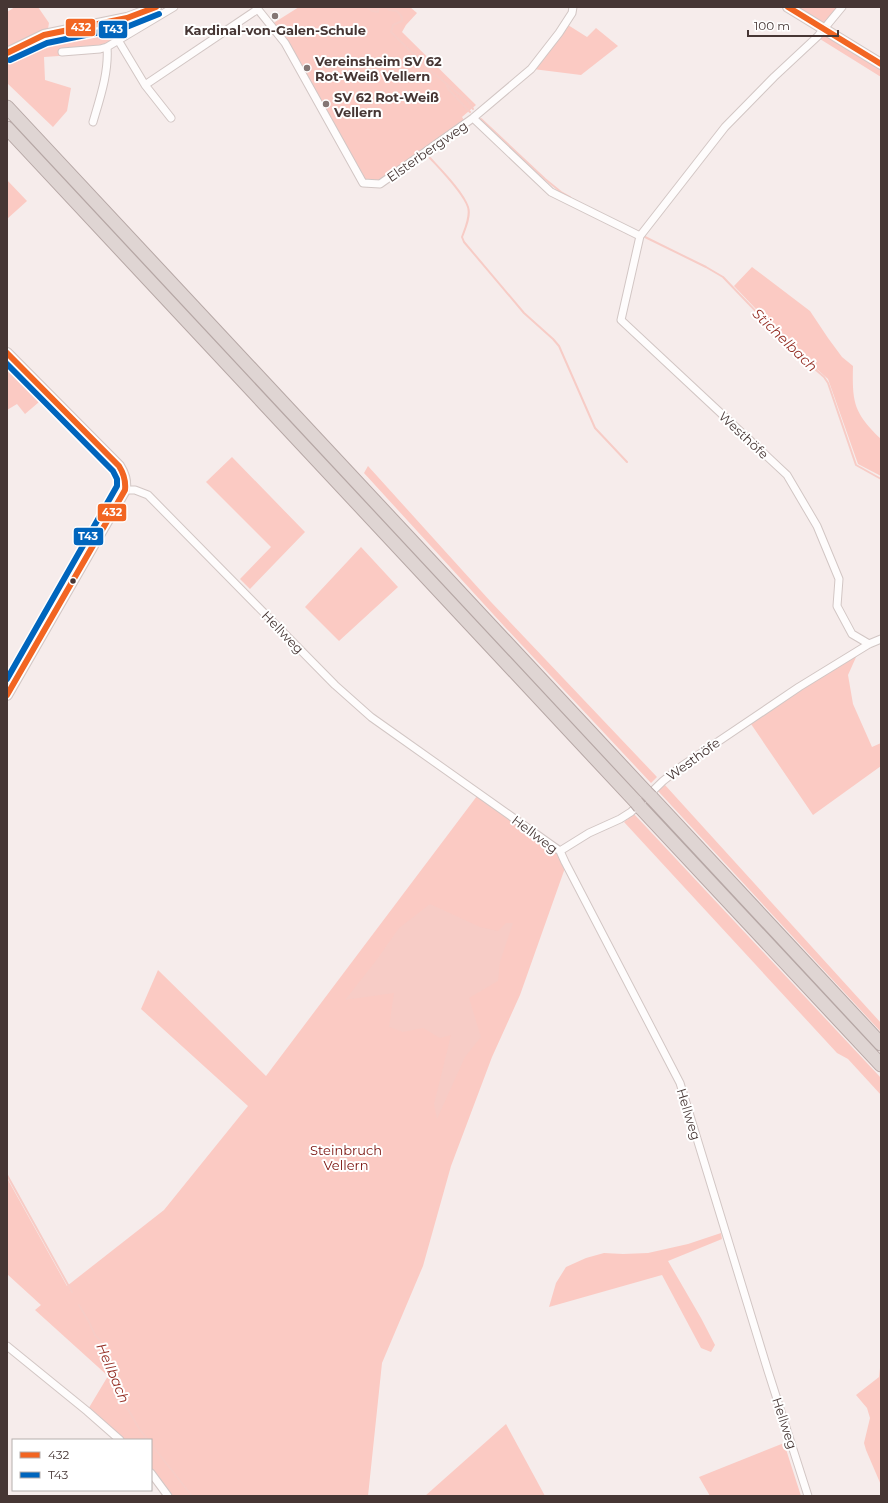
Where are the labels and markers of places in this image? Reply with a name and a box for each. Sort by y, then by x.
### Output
marker: Kardinal-von-Galen-Schule [270,11,280,21]
place label: Kardinal-von-Galen-Schule [184,22,366,38]
place label: Vereinsheim SV 62 Rot-Weiß Vellern [314,53,442,84]
marker: Vereinsheim SV 62 Rot-Weiß Vellern [302,63,312,73]
place label: SV 62 Rot-Weiß Vellern [333,89,439,120]
marker: SV 62 Rot-Weiß Vellern [321,99,331,109]
unlabelled marker [68,576,78,586]

